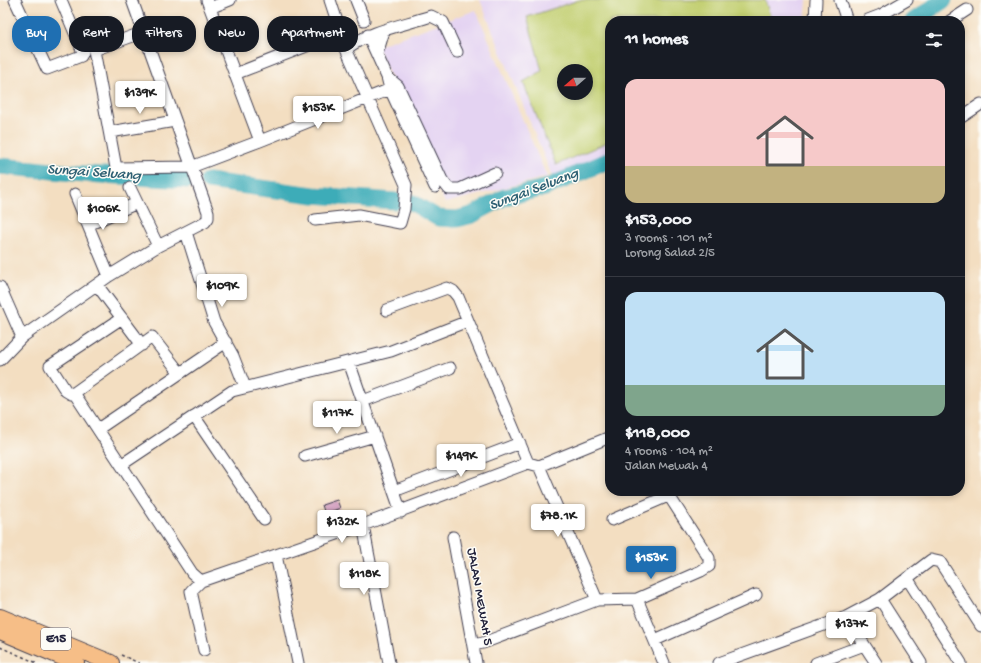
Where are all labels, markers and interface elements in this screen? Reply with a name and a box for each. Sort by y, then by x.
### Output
chip: Buy [12,16,61,52]
chip: Rent [69,16,124,52]
chip: Filters [132,16,196,52]
chip: New [204,16,259,52]
chip: Apartment [267,16,358,52]
icon: filters [923,29,945,51]
text: 11 homes [625,30,688,50]
north arrow [557,64,593,100]
map controls [557,64,593,100]
pin: $139K [112,81,168,115]
text: $139K [124,86,156,101]
pin: $153K [290,96,346,130]
text: $153K [302,101,334,116]
icon: home [749,105,821,177]
water label: Sungai Seluang [47,161,143,185]
water label: Sungai Seluang [487,164,582,215]
pin: $106K [75,197,131,231]
text: $106K [87,202,119,217]
text: $153,000 [625,211,692,231]
text: 3 rooms · 101 m² [625,231,713,246]
text: Lorong Salad 2/5 [625,246,715,261]
pin: $109K [194,274,250,308]
text: $109K [206,279,238,294]
icon: home [749,318,821,390]
pin: $117K [309,401,365,435]
text: $117K [322,406,352,421]
text: $118,000 [625,424,690,444]
pin: $149K [433,444,489,478]
text: 4 rooms · 104 m² [625,444,713,459]
text: $149K [446,449,476,464]
text: Jalan Mewah 4 [625,459,708,474]
pin: $78.1K [525,504,591,538]
text: $78.1K [540,509,576,524]
pin: $132K [314,510,370,544]
text: $132K [326,515,358,530]
pin: $153K [623,546,679,580]
street label: JALAN MEWAH 5 [462,547,496,647]
text: $153K [635,551,667,566]
pin: $118K [336,562,392,596]
text: $118K [349,567,379,582]
pin: $137K [823,612,879,646]
text: $137K [835,617,867,632]
road number: E15 [41,628,71,650]

